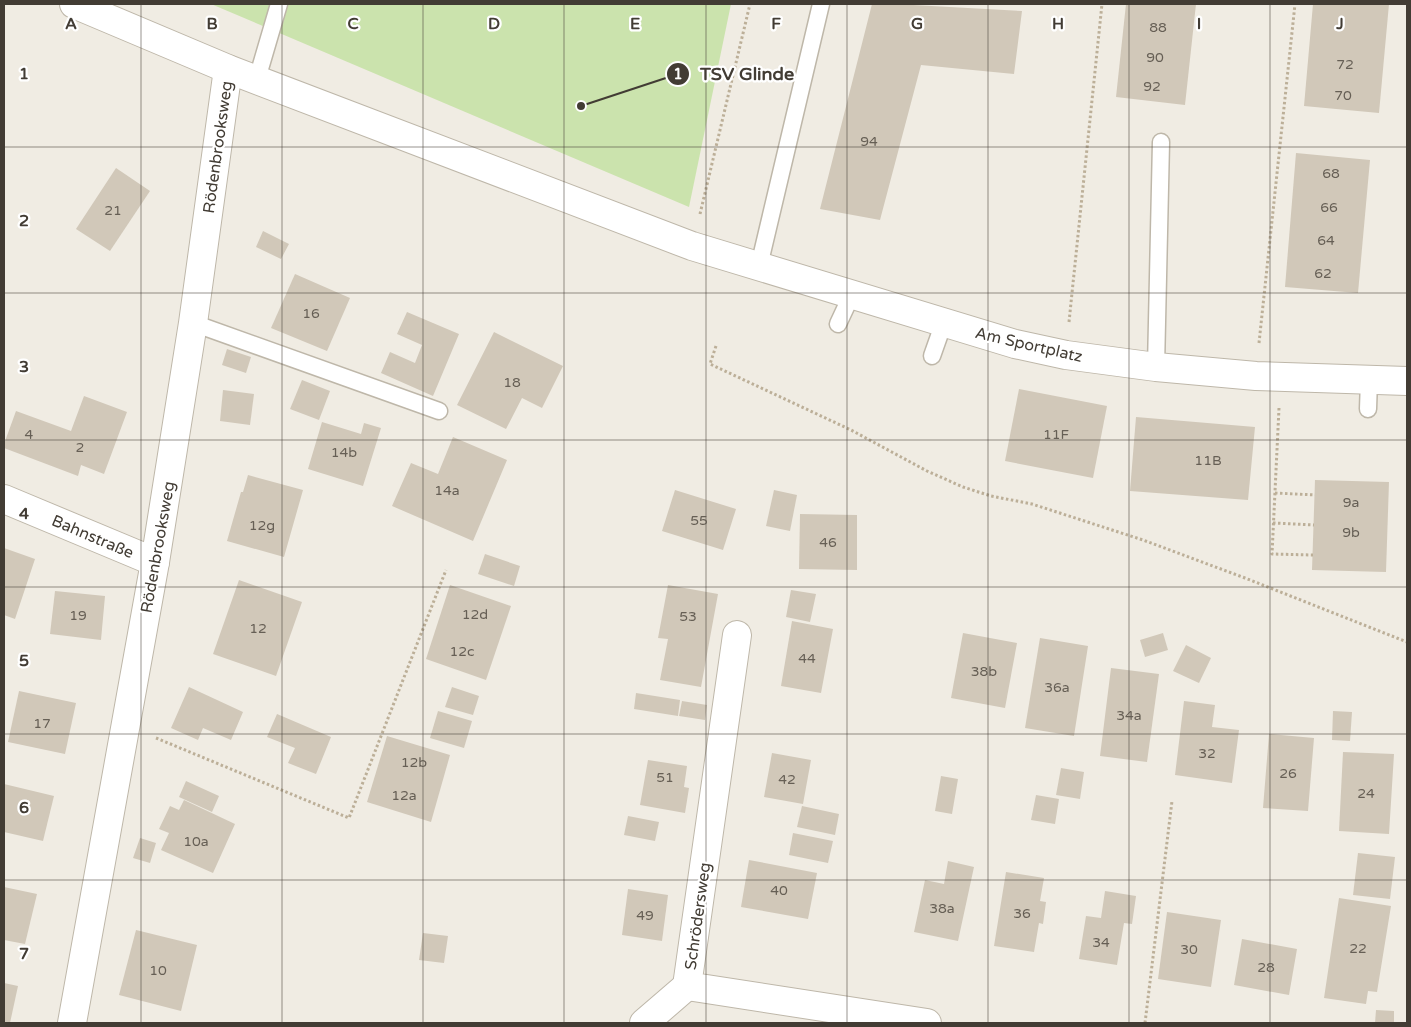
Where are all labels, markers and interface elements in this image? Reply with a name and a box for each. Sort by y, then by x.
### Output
text: A [65,14,77,34]
text: B [206,14,218,34]
text: C [347,14,359,34]
text: D [488,14,500,34]
text: E [630,14,640,34]
text: F [771,14,781,34]
text: G [911,14,923,34]
text: H [1052,14,1064,34]
text: I [1197,14,1201,34]
text: J [1335,14,1344,34]
house number: 88 [1149,19,1167,36]
house number: 90 [1146,49,1164,66]
house number: 72 [1336,56,1354,73]
callout: TSV Glinde [665,57,804,90]
text: TSV Glinde [699,63,794,85]
text: 1 [19,64,29,84]
text: 1 [673,65,683,83]
house number: 92 [1143,78,1161,95]
street label: Rödenbrooksweg [199,80,237,215]
house number: 70 [1334,87,1352,104]
house number: 94 [860,133,878,150]
house number: 68 [1322,165,1340,182]
house number: 66 [1320,199,1338,216]
house number: 21 [104,202,122,219]
text: 2 [19,211,29,231]
house number: 64 [1317,232,1335,249]
house number: 62 [1314,265,1332,282]
house number: 16 [302,305,320,322]
street label: Am Sportplatz [973,323,1084,367]
text: 3 [19,357,29,377]
house number: 18 [503,374,521,391]
house number: 4 [25,426,34,443]
house number: 11F [1043,426,1070,443]
house number: 2 [76,439,84,456]
house number: 14b [331,444,357,461]
house number: 11B [1194,452,1222,469]
street label: Rödenbrooksweg [137,480,179,615]
house number: 14a [434,482,460,499]
house number: 9a [1343,494,1359,511]
text: 4 [19,504,29,524]
street label: Bahnstraße [49,511,137,563]
house number: 55 [690,512,708,529]
house number: 12g [249,517,275,534]
house number: 9b [1342,524,1360,541]
house number: 46 [819,534,837,551]
house number: 12d [462,606,488,623]
house number: 19 [69,607,87,624]
house number: 53 [679,608,697,625]
house number: 12 [249,620,267,637]
house number: 12c [449,643,475,660]
house number: 44 [798,650,816,667]
text: 5 [19,651,29,671]
house number: 38b [971,663,997,680]
house number: 36a [1044,679,1070,696]
house number: 34a [1116,707,1142,724]
house number: 17 [33,715,51,732]
house number: 32 [1198,745,1216,762]
house number: 12b [401,754,427,771]
house number: 26 [1279,765,1297,782]
house number: 51 [656,769,674,786]
house number: 42 [778,771,796,788]
house number: 24 [1357,785,1375,802]
house number: 12a [391,787,417,804]
text: 6 [19,798,29,818]
house number: 10a [183,833,209,850]
street label: Schrödersweg [681,861,715,971]
house number: 40 [770,882,788,899]
house number: 38a [929,900,955,917]
house number: 36 [1013,905,1031,922]
house number: 49 [636,907,654,924]
house number: 34 [1092,934,1110,951]
house number: 22 [1349,940,1367,957]
house number: 30 [1180,941,1198,958]
text: 7 [19,944,29,964]
house number: 28 [1257,959,1275,976]
house number: 10 [149,962,167,979]

